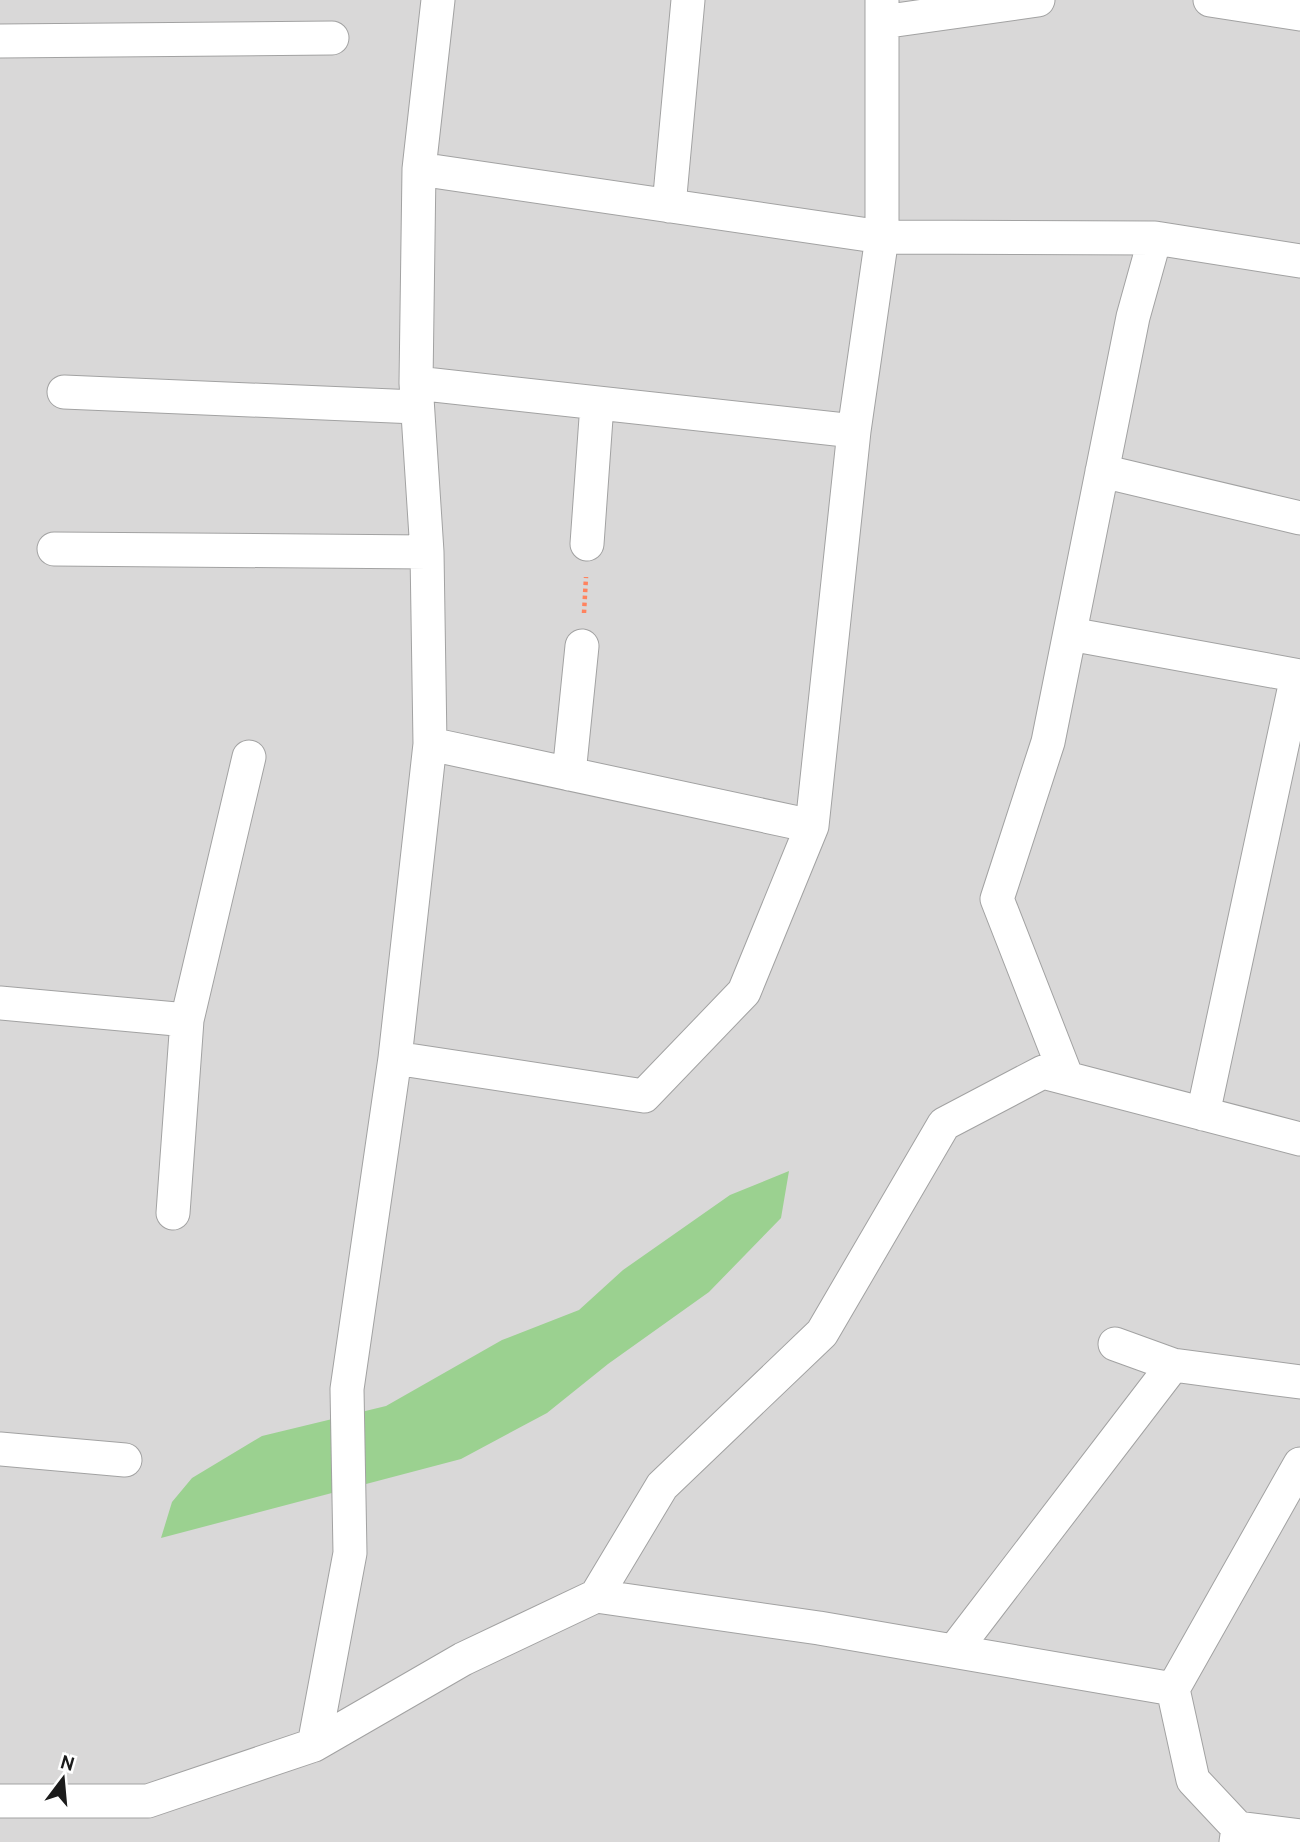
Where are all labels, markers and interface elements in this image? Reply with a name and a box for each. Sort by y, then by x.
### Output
north arrow [28,1744,98,1814]
text: N [58,1750,77,1776]

